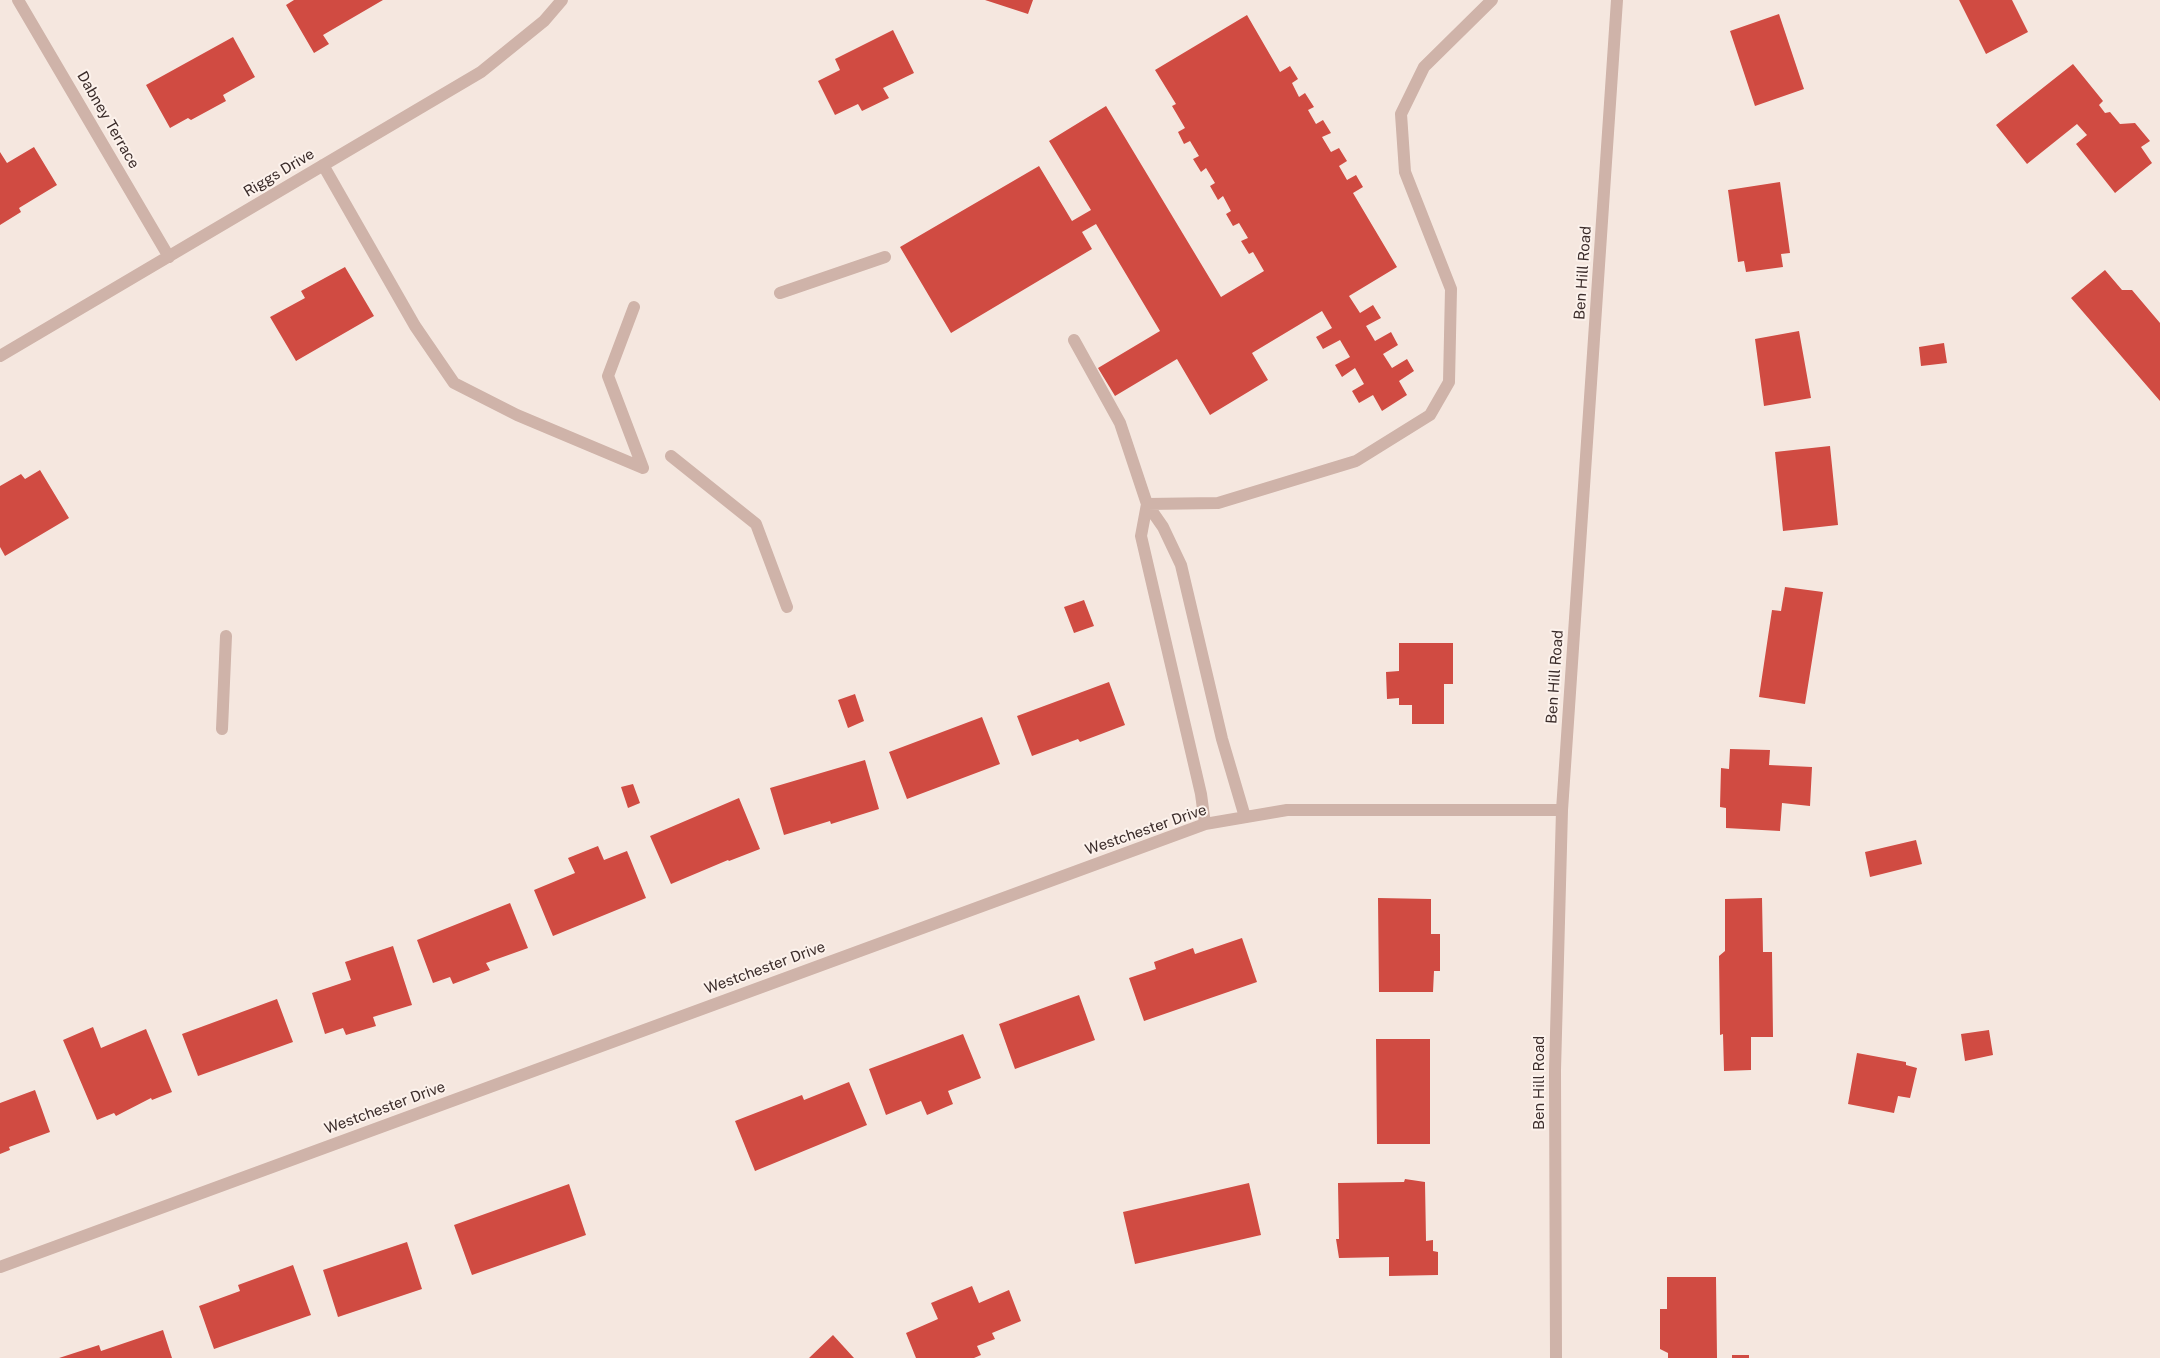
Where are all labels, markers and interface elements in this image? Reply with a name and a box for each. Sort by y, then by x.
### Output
street label: Dabney Terrace [73,68,143,172]
street label: Riggs Drive [240,145,318,201]
street label: Ben Hill Road [1571,225,1595,321]
street label: Ben Hill Road [1543,629,1567,725]
street label: Westchester Drive [1083,801,1209,859]
street label: Westchester Drive [702,938,828,998]
street label: Ben Hill Road [1530,1036,1548,1130]
street label: Westchester Drive [322,1078,448,1138]

